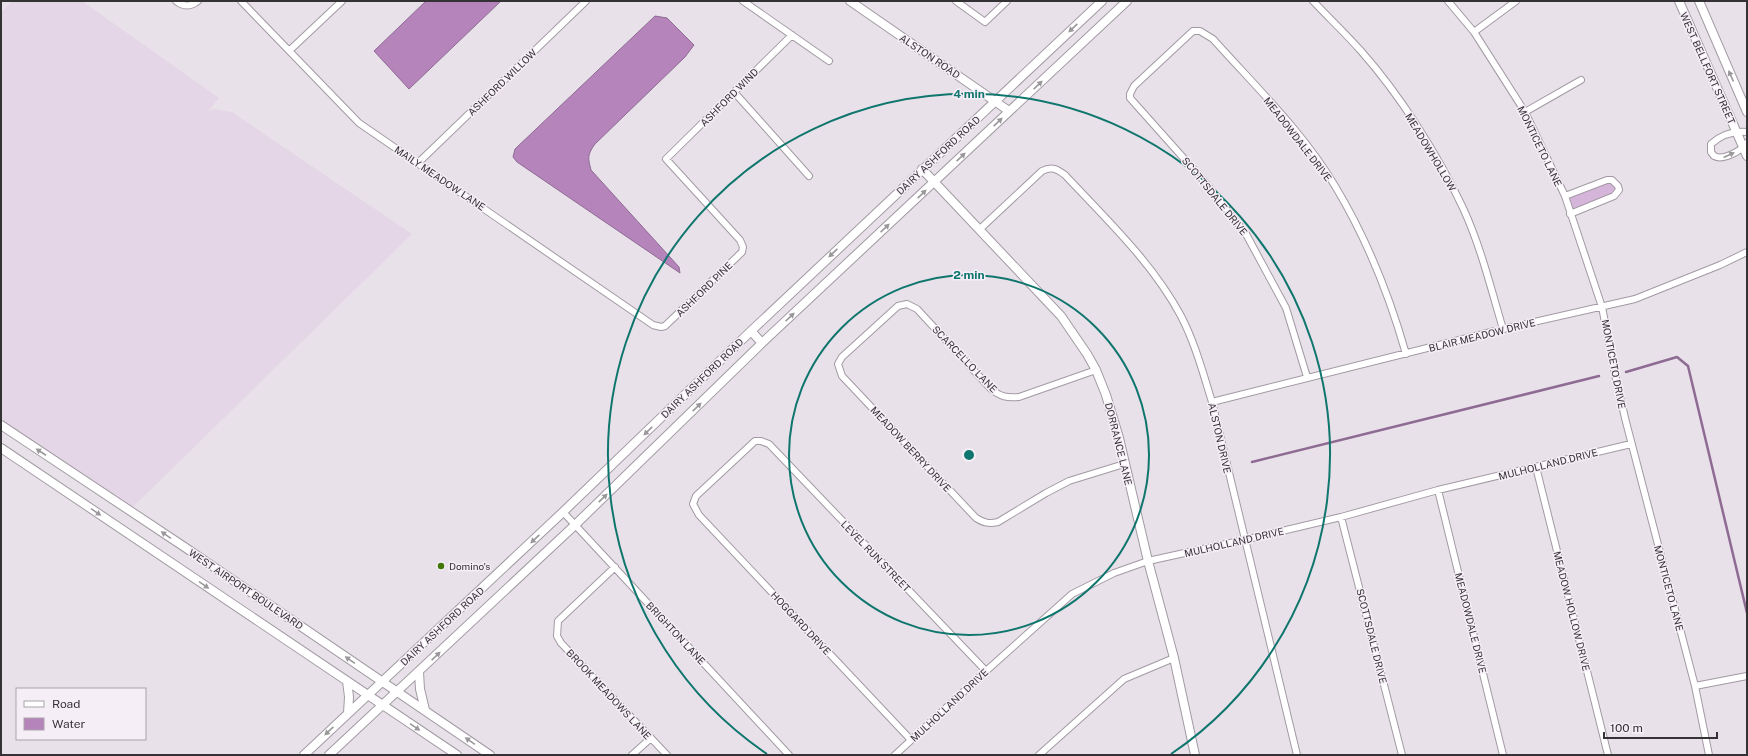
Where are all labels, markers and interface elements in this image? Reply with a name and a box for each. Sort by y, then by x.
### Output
street label: WEST BELLFORT STREET [1678,10,1738,126]
one-way arrow [1068,23,1079,32]
street label: ALSTON ROAD [897,31,963,81]
street label: ASHFORD WILLOW [465,46,539,118]
street label: ASHFORD WIND [697,65,761,129]
one-way arrow [1728,69,1734,81]
one-way arrow [1033,80,1043,90]
text: 4 min [953,87,985,101]
street label: MEADOWDALE DRIVE [1261,95,1335,183]
street label: MONTICETO LANE [1515,104,1565,188]
street label: MEADOWHOLLOW [1403,111,1459,194]
street label: DAIRY ASHFORD ROAD [894,113,982,197]
one-way arrow [993,117,1003,127]
street label: MAILY MEADOW LANE [392,143,488,213]
one-way arrow [956,152,966,162]
one-way arrow [1723,152,1735,158]
street label: SCOTTSDALE DRIVE [1180,154,1250,238]
one-way arrow [917,190,926,199]
one-way arrow [880,223,890,233]
one-way arrow [828,248,838,258]
street label: ASHFORD PINE [673,259,735,319]
text: 2 min [953,268,985,282]
one-way arrow [785,312,795,322]
street label: BLAIR MEADOW DRIVE [1427,316,1537,354]
street label: MONTICETO DRIVE [1599,318,1629,410]
street label: SCARCELLO LANE [930,323,1000,395]
street label: DAIRY ASHFORD ROAD [658,335,746,421]
street label: DORRANCE LANE [1103,401,1135,487]
street label: ALSTON DRIVE [1206,401,1234,475]
one-way arrow [692,402,702,412]
street label: MEADOW BERRY DRIVE [868,404,954,494]
one-way arrow [643,426,653,436]
street label: MULHOLLAND DRIVE [1497,446,1599,482]
one-way arrow [36,448,46,456]
centre of rings [962,448,976,462]
one-way arrow [599,494,608,503]
one-way arrow [91,508,102,516]
street label: LEVEL RUN STREET [839,518,913,594]
street label: MULHOLLAND DRIVE [1183,525,1285,559]
one-way arrow [161,531,171,539]
one-way arrow [530,534,540,543]
street label: MONTICETO LANE [1652,544,1686,632]
street label: WEST AIRPORT BOULEVARD [187,546,306,632]
street label: MEADOW HOLLOW DRIVE [1551,550,1593,672]
place label: Domino's [449,560,490,572]
marker: Domino's [436,561,446,571]
street label: MEADOWDALE DRIVE [1453,571,1489,675]
one-way arrow [199,581,209,589]
street label: DAIRY ASHFORD ROAD [398,584,486,668]
street label: SCOTTSDALE DRIVE [1354,587,1390,685]
street label: HOGGARD DRIVE [769,589,833,657]
street label: BRIGHTON LANE [644,599,708,667]
street label: BROOK MEADOWS LANE [564,646,654,742]
one-way arrow [432,652,441,661]
one-way arrow [344,656,355,664]
street label: MULHOLLAND DRIVE [908,666,990,744]
legend [16,688,146,740]
text: Road [52,697,80,711]
scale bar [1604,714,1717,740]
text: Water [52,717,86,731]
text: 100 m [1610,721,1643,735]
one-way arrow [410,723,421,731]
one-way arrow [324,727,334,736]
one-way arrow [464,737,475,745]

